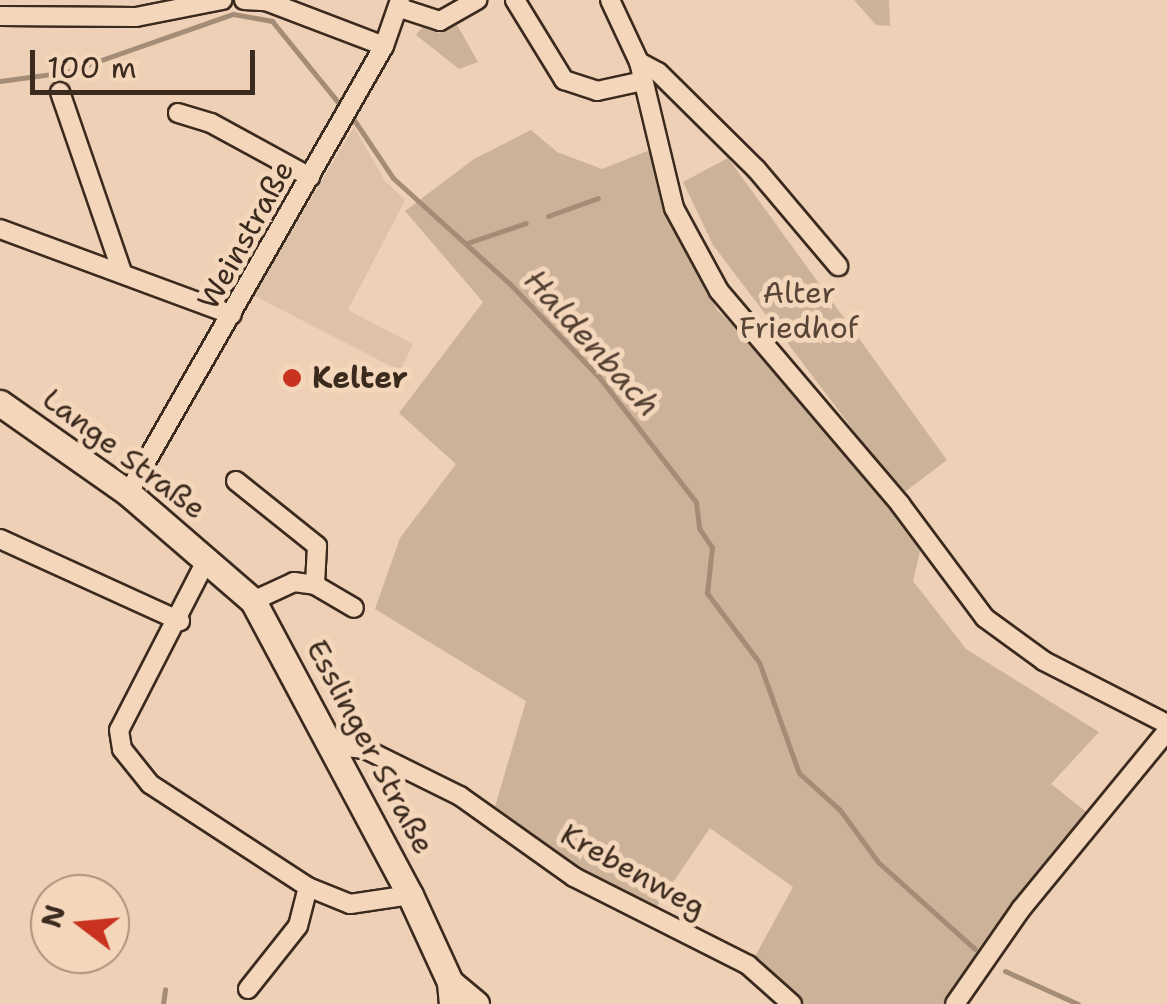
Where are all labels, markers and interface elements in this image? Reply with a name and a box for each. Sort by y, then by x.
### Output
scale bar [35,30,260,92]
text: 100 m [47,47,137,88]
street label: Weinstraße [190,154,302,316]
water label: Haldenbach [516,261,668,425]
park label: Alter Friedhof [739,275,859,346]
place label: Kelter [312,360,408,396]
marker: Kelter [281,367,303,389]
street label: Lange Straße [35,381,213,527]
street label: Esslinger Straße [298,634,442,860]
street label: Krebenweg [554,816,712,926]
north arrow [30,874,130,974]
text: N [32,900,74,932]

